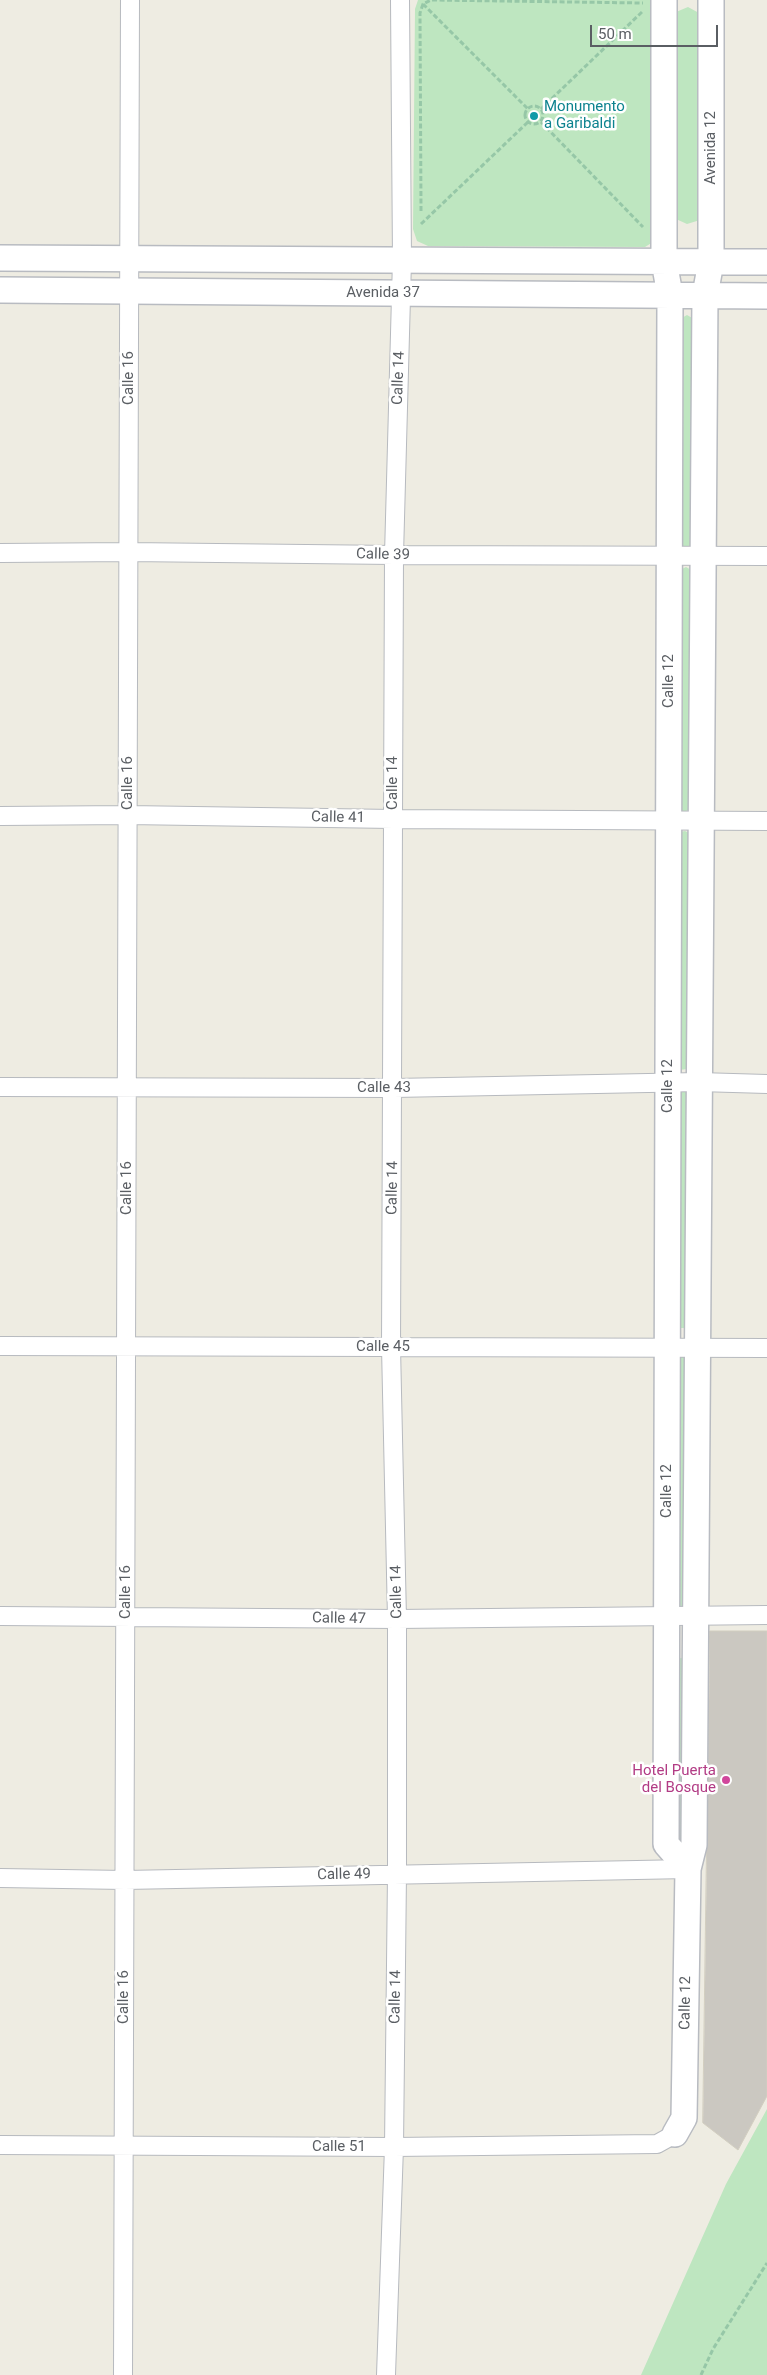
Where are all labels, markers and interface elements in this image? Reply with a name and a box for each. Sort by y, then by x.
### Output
scale bar [592,15,720,47]
text: 50 m [598,25,632,43]
place label: Monumento a Garibaldi [544,98,625,133]
marker: Monumento a Garibaldi [528,110,540,122]
street label: Avenida 12 [702,111,720,185]
street label: Avenida 37 [346,284,420,302]
street label: Calle 16 [120,351,138,405]
street label: Calle 14 [389,351,409,405]
street label: Calle 39 [356,546,410,564]
street label: Calle 12 [660,654,678,708]
street label: Calle 16 [119,756,137,810]
street label: Calle 14 [384,756,402,810]
street label: Calle 41 [311,809,365,827]
street label: Calle 12 [659,1059,677,1113]
street label: Calle 43 [357,1079,411,1097]
street label: Calle 16 [118,1161,136,1215]
street label: Calle 14 [384,1161,402,1215]
street label: Calle 45 [356,1338,410,1356]
street label: Calle 12 [658,1464,676,1518]
street label: Calle 16 [117,1565,135,1619]
street label: Calle 14 [388,1565,406,1619]
street label: Calle 47 [312,1610,366,1628]
place label: Hotel Puerta del Bosque [632,1762,716,1797]
marker: Hotel Puerta del Bosque [720,1774,732,1786]
street label: Calle 49 [317,1866,371,1884]
street label: Calle 16 [115,1970,133,2024]
street label: Calle 14 [387,1970,405,2024]
street label: Calle 12 [677,1976,695,2030]
street label: Calle 51 [312,2138,366,2156]

